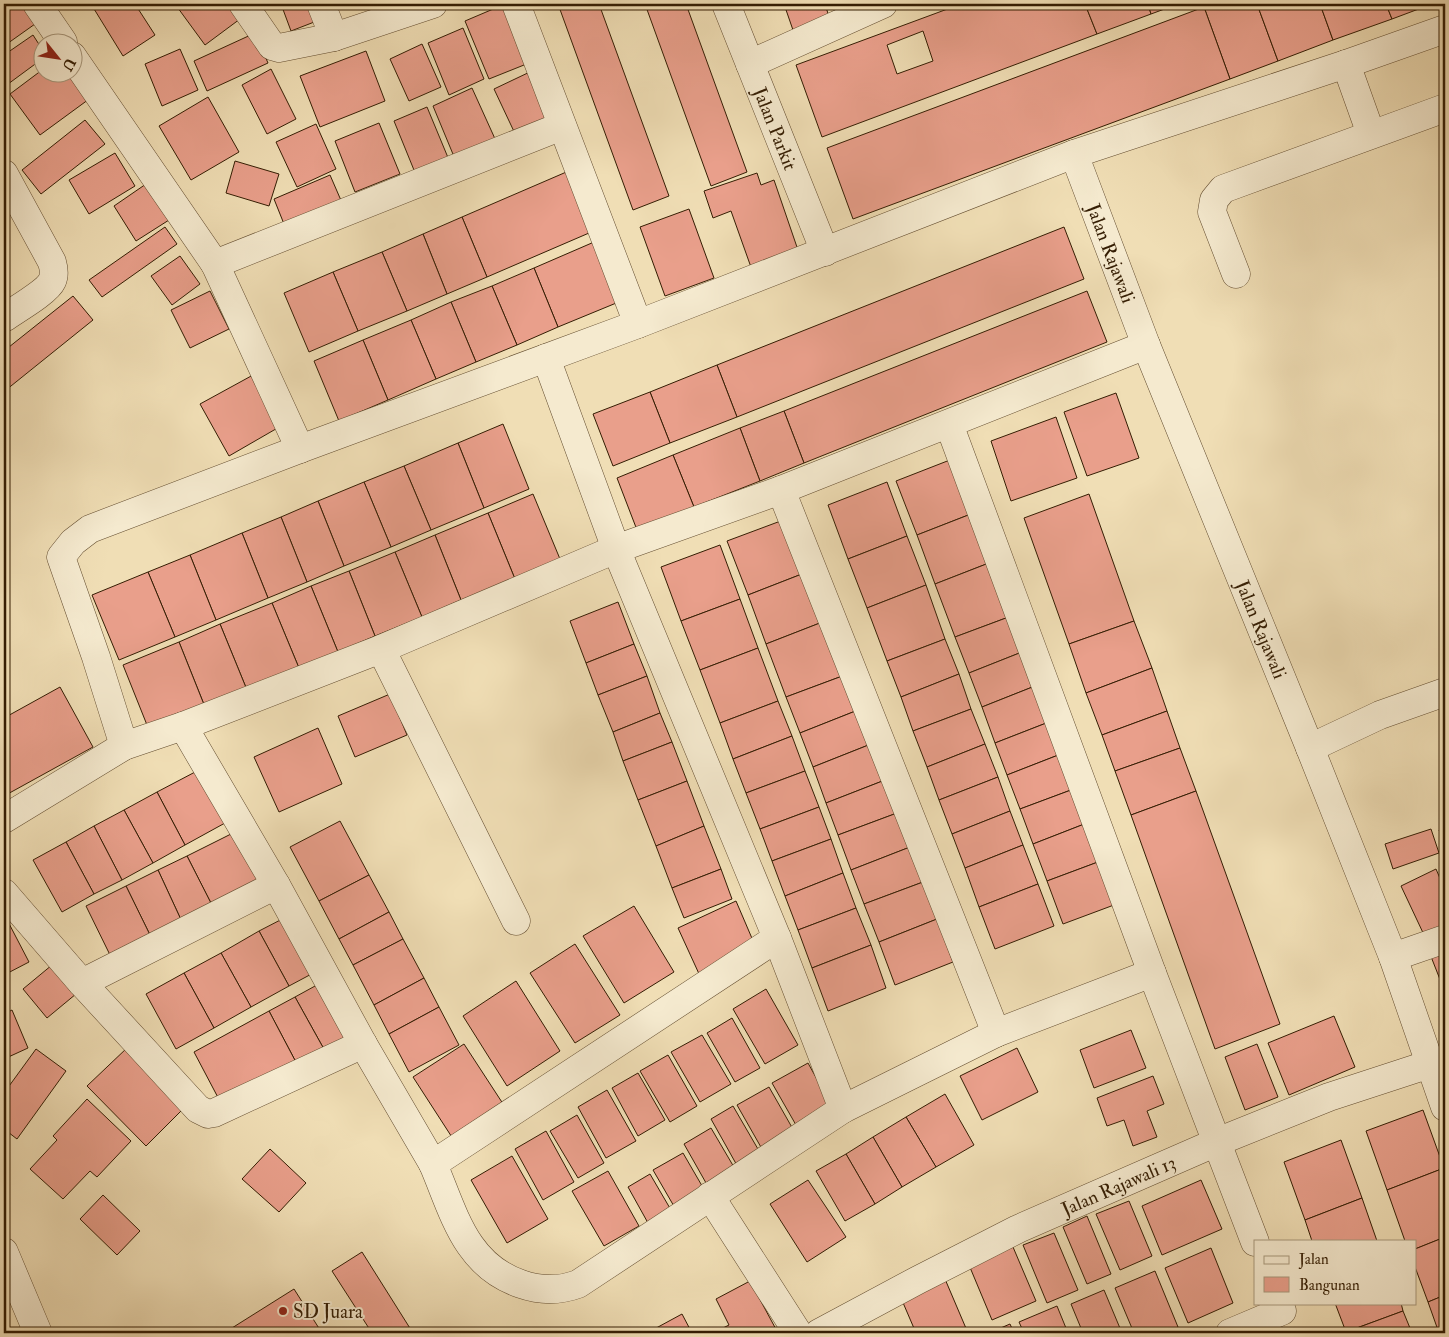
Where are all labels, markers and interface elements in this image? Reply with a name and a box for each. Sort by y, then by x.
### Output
north arrow [32,32,82,82]
text: U [58,55,79,74]
street label: Jalan Parkit [747,83,802,174]
street label: Jalan Rajawali [1080,199,1140,307]
street label: Jalan Rajawali [1230,576,1292,683]
street label: Jalan Rajawali 13 [1057,1151,1180,1222]
legend [1254,1240,1416,1304]
text: Jalan [1298,1250,1329,1270]
text: Bangunan [1299,1276,1360,1295]
place label: SD Juara [293,1300,363,1324]
marker: SD Juara [277,1305,289,1317]

